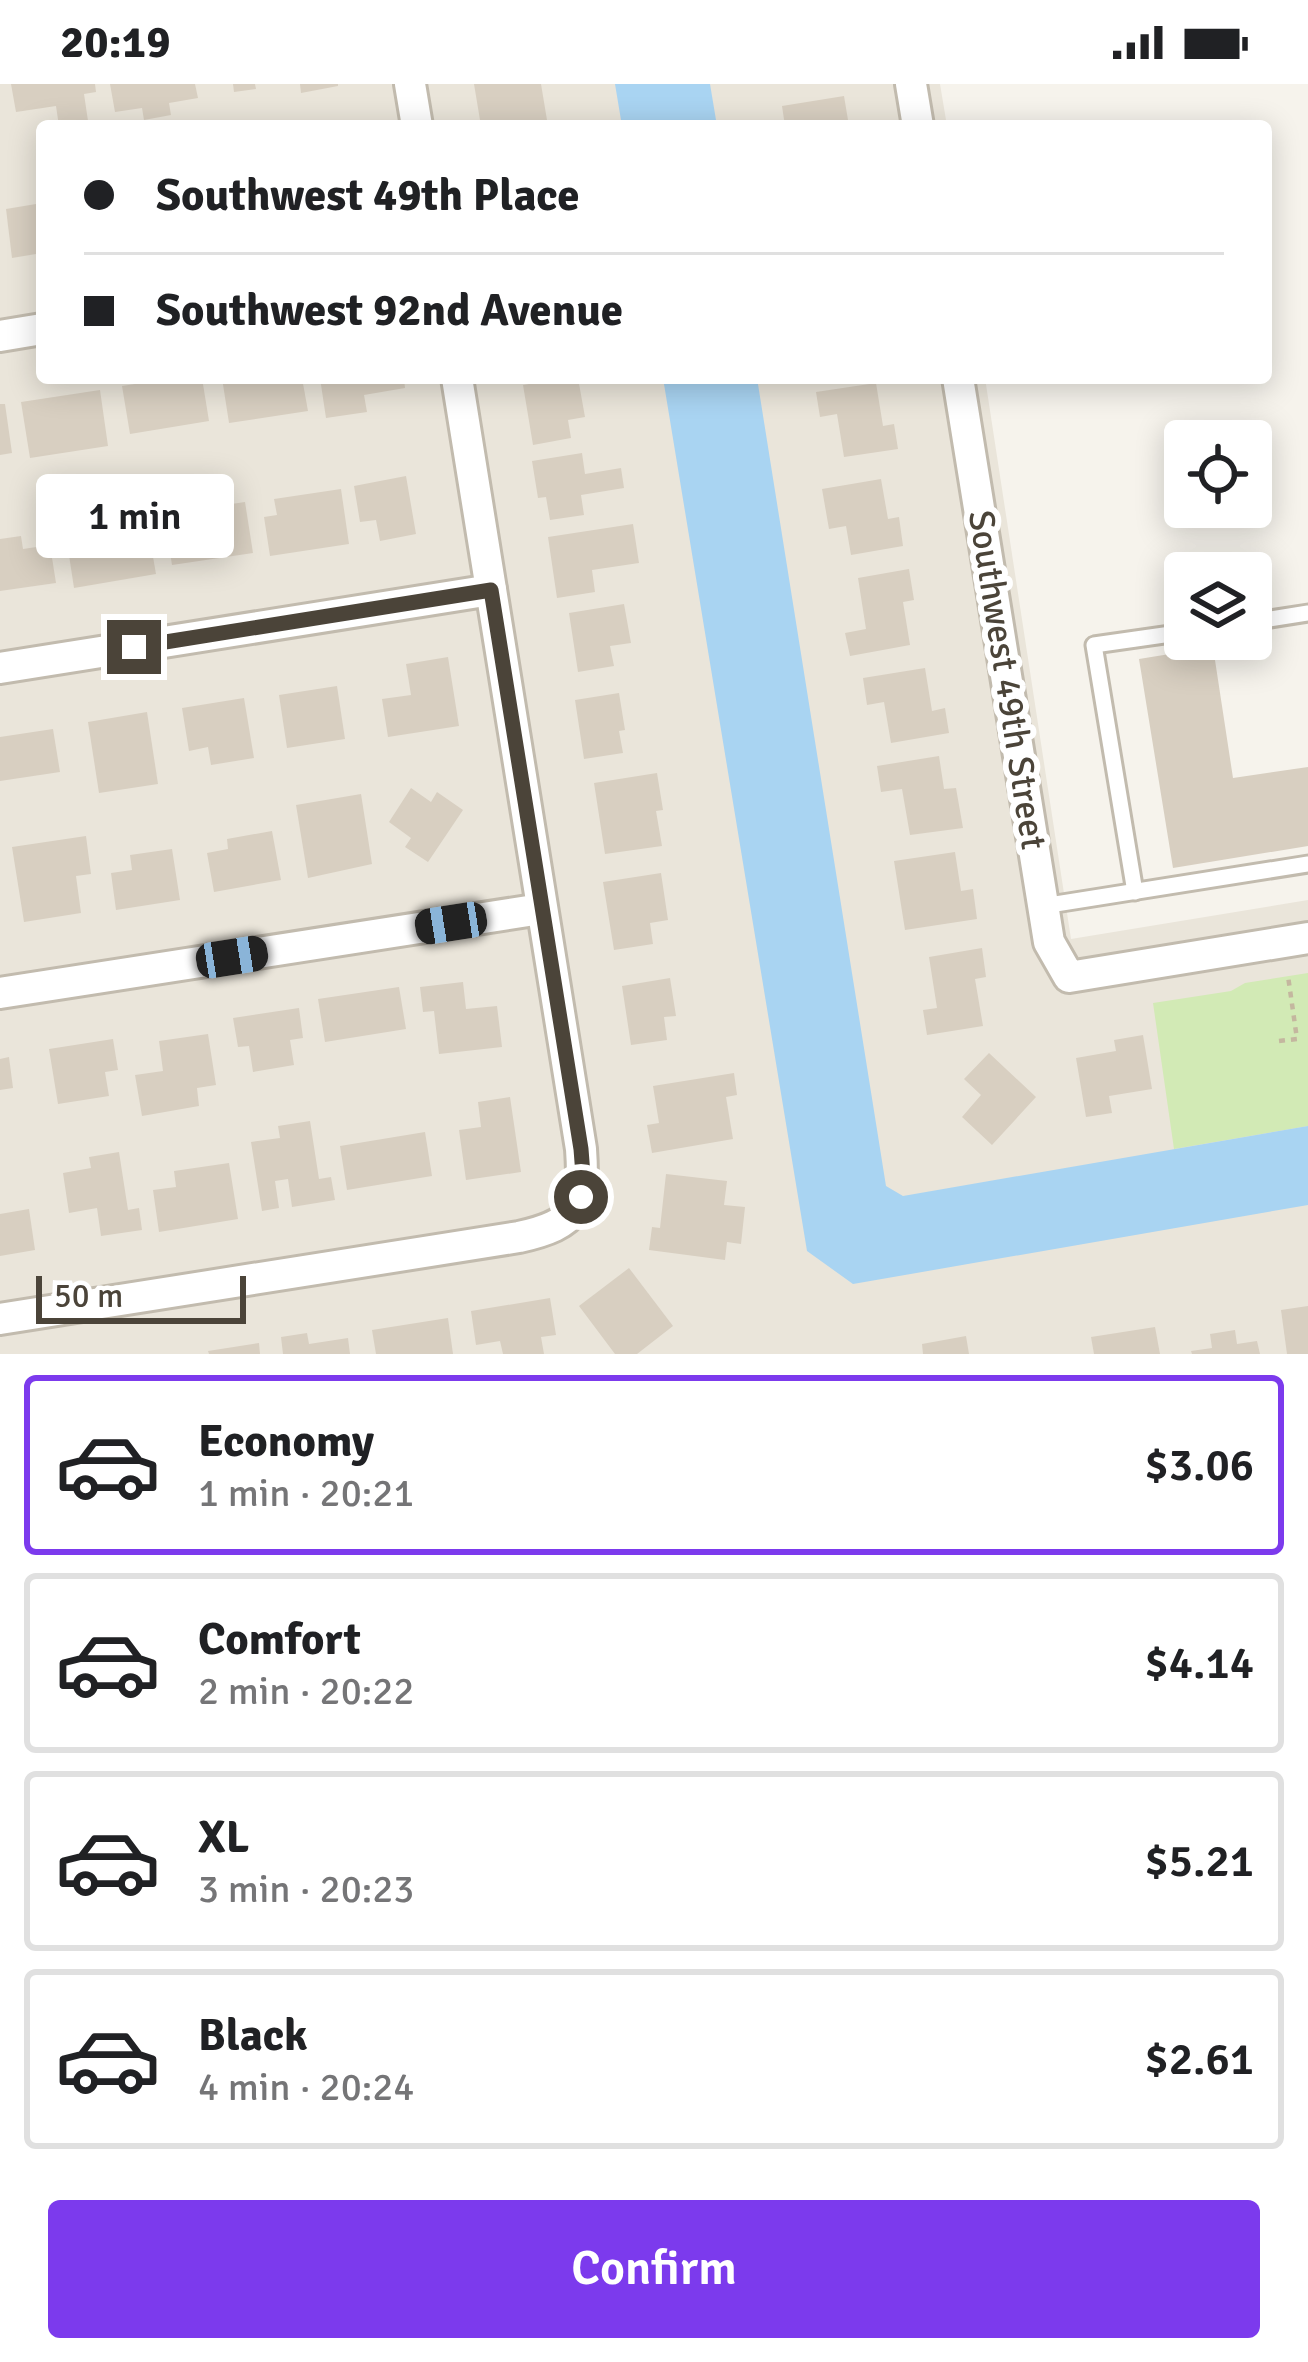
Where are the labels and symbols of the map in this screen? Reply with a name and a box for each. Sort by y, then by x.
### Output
callout: 1 min [35,473,233,557]
street label: Southwest 49th Street [958,507,1056,853]
route end [107,620,161,674]
car [413,900,489,946]
car [194,934,270,980]
route start [554,1170,608,1224]
scale bar [36,1270,246,1323]

